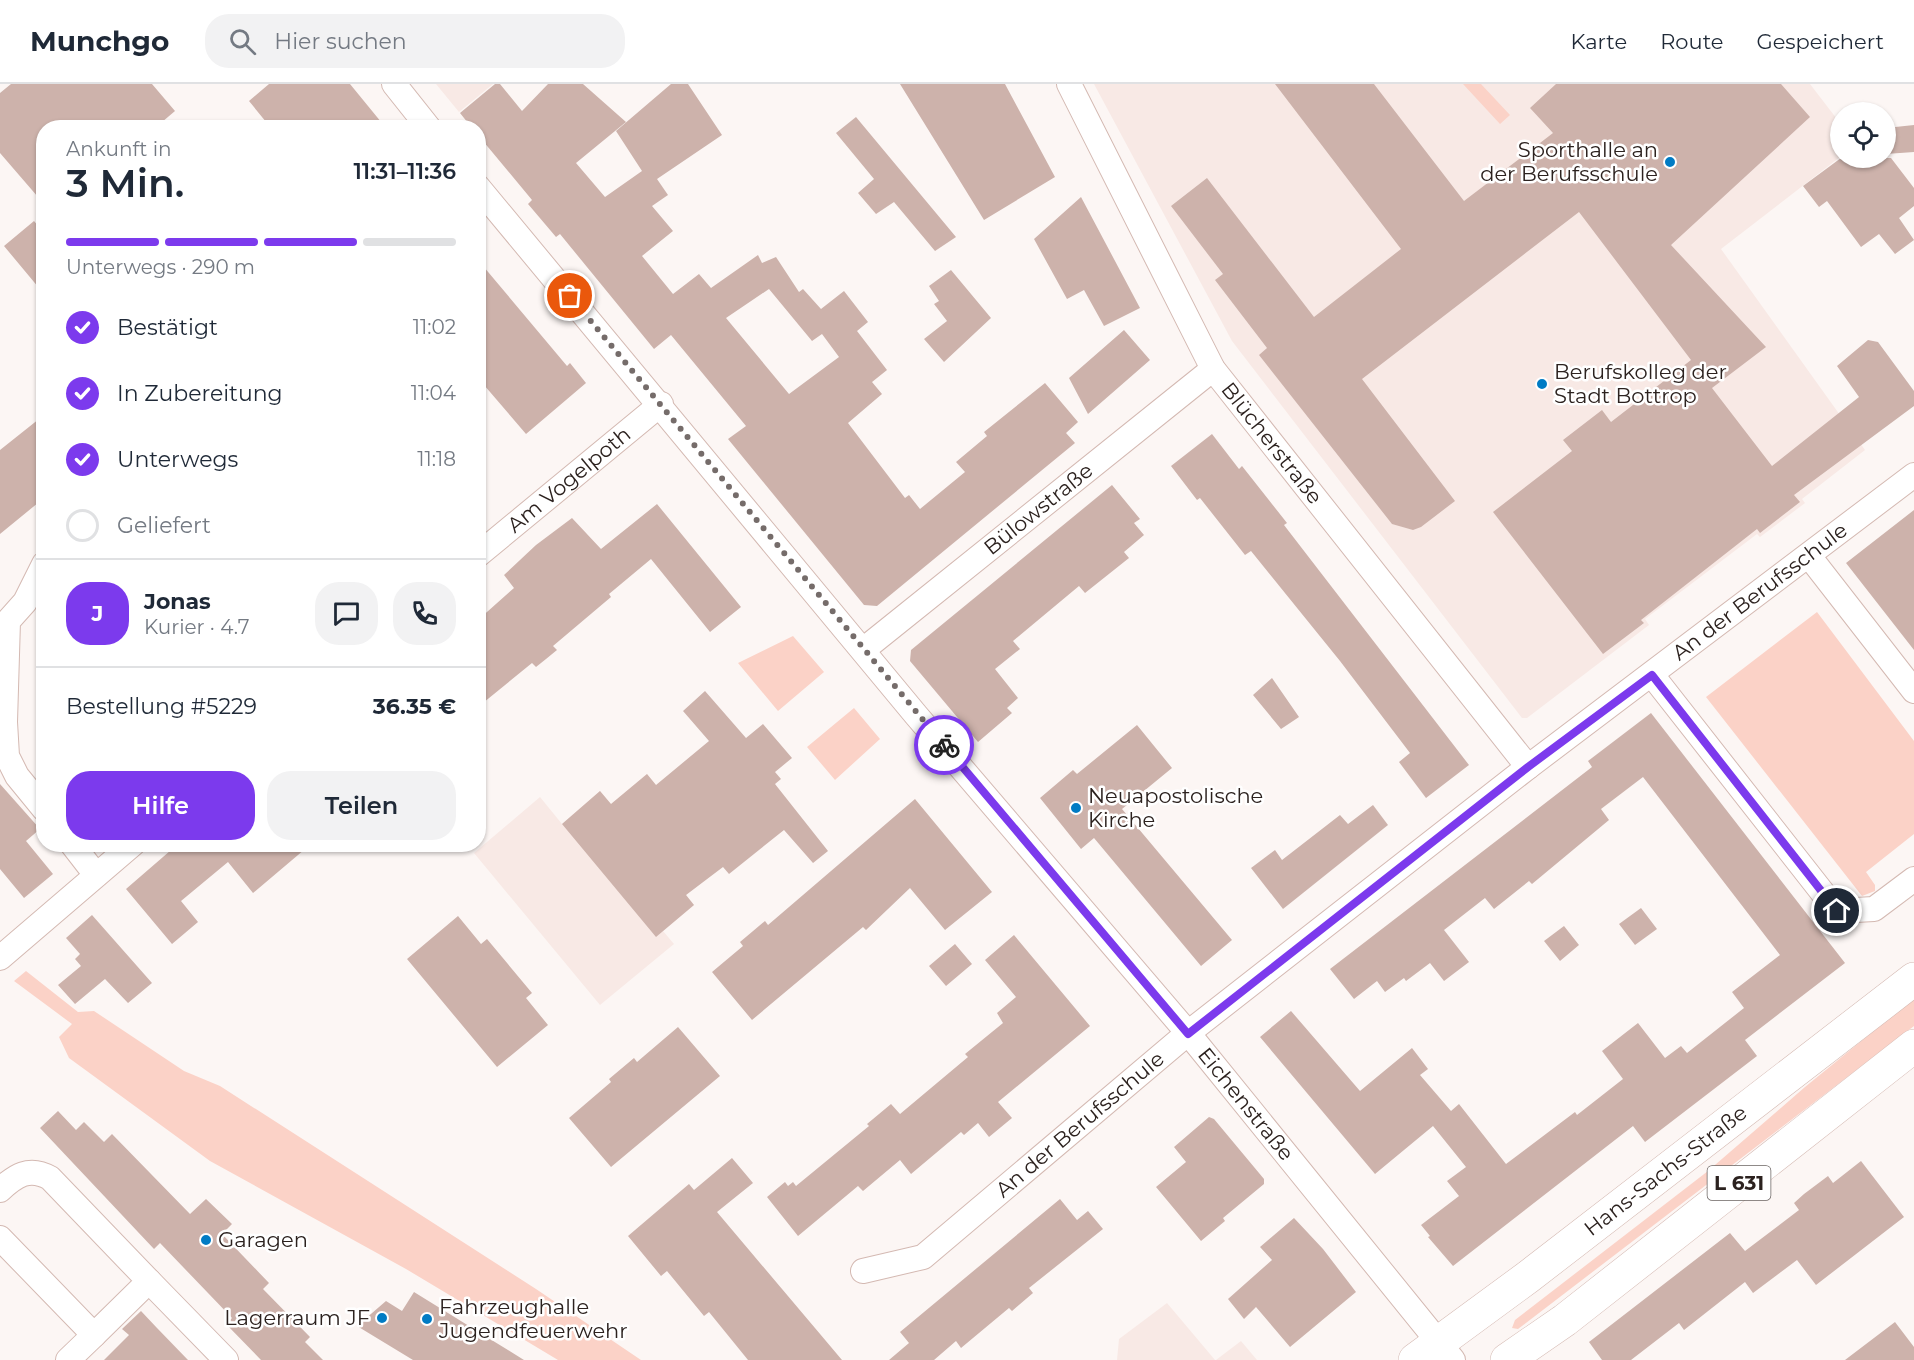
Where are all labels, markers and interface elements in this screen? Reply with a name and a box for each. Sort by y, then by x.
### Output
search box [205,14,625,68]
text: Munchgo [30,24,169,58]
icon: search [226,25,259,58]
text: Hier suchen [274,28,407,55]
text: Karte [1571,29,1627,54]
text: Route [1660,29,1723,54]
text: Gespeichert [1756,29,1884,54]
map controls [1830,102,1896,168]
button: locate [1830,102,1896,168]
text: Ankunft in [66,137,172,161]
place label: Sporthalle an der Berufsschule [1480,137,1658,186]
marker: Sporthalle an der Berufsschule [1663,155,1677,169]
text: 11:31–11:36 [353,158,456,185]
text: 3 Min. [66,159,184,207]
text: Unterwegs · 290 m [66,255,255,279]
pin [544,270,595,321]
icon: bag [553,279,586,312]
icon: check [66,311,99,344]
text: Bestätigt [117,314,218,341]
text: 11:02 [413,315,456,339]
place label: Berufskolleg der Stadt Bottrop [1554,359,1727,408]
icon: check [66,377,99,410]
street label: Blücherstraße [1216,377,1328,509]
marker: Berufskolleg der Stadt Bottrop [1535,377,1549,391]
text: In Zubereitung [117,380,283,407]
text: 11:04 [411,381,456,405]
street label: Am Vogelpoth [502,421,635,538]
icon: check [66,443,99,476]
text: Unterwegs [117,446,238,473]
text: 11:18 [417,447,456,471]
street label: Bülowstraße [979,458,1098,560]
text: Geliefert [117,512,211,539]
street label: An der Berufsschule [1667,517,1852,665]
button: chat [315,582,378,645]
button: phone [393,582,456,645]
text: Jonas [144,588,211,615]
text: J [92,600,103,627]
text: Kurier · 4.7 [144,615,250,639]
text: Bestellung #5229 [66,693,257,720]
text: 36.35 € [373,693,456,720]
courier [914,715,974,775]
icon: bike [928,729,961,762]
button: Hilfe [66,771,255,840]
button: Teilen [267,771,456,840]
place label: Neuapostolische Kirche [1088,783,1263,832]
marker: Neuapostolische Kirche [1069,801,1083,815]
pin [1811,885,1862,936]
icon: home [1820,894,1853,927]
street label: Eichenstraße [1193,1042,1299,1165]
street label: An der Berufsschule [990,1046,1169,1202]
street label: Hans-Sachs-Straße [1579,1100,1752,1241]
road number: L 631 [1708,1166,1770,1200]
place label: Garagen [218,1227,308,1252]
marker: Garagen [199,1233,213,1247]
place label: Fahrzeughalle Jugendfeuerwehr [438,1294,628,1343]
place label: Lagerraum JF [224,1305,370,1330]
marker: Lagerraum JF [375,1311,389,1325]
marker: Fahrzeughalle Jugendfeuerwehr [420,1312,434,1326]

